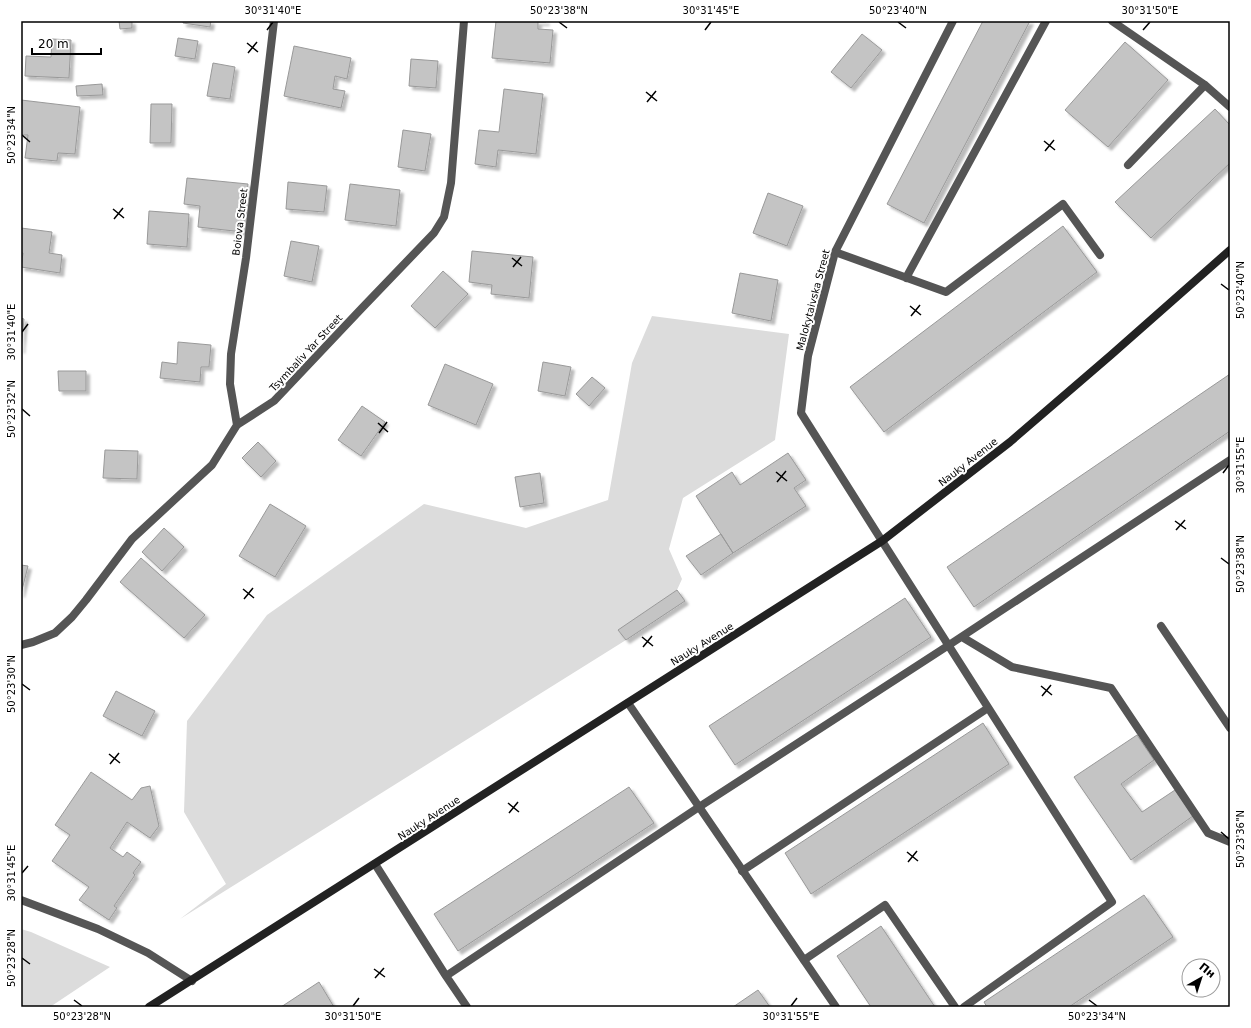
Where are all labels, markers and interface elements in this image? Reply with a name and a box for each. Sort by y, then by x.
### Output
text: 30°31'40"E [245,5,301,16]
text: 50°23'38"N [530,5,588,16]
text: 30°31'45"E [683,5,739,16]
text: 50°23'40"N [869,5,927,16]
text: 30°31'50"E [1122,5,1178,16]
scale bar [32,30,101,56]
text: 20 m [38,37,69,51]
text: 50°23'34"N [6,106,17,164]
street label: Boiova Street [230,188,250,256]
street label: Malokytaivska Street [794,248,832,352]
text: 50°23'40"N [1235,261,1246,319]
text: 30°31'40"E [6,304,17,360]
street label: Tsymbaliv Yar Street [267,312,345,394]
text: 50°23'32"N [6,380,17,438]
street label: Nauky Avenue [936,436,1000,488]
text: 30°31'55"E [1235,437,1246,493]
text: 50°23'38"N [1235,535,1246,593]
street label: Nauky Avenue [669,620,735,668]
text: 50°23'30"N [6,655,17,713]
street label: Nauky Avenue [396,794,462,842]
text: 50°23'36"N [1235,810,1246,868]
text: 30°31'45"E [6,845,17,901]
text: 50°23'28"N [6,929,17,987]
north arrow [1181,958,1221,998]
text: Пн [1196,960,1218,981]
text: 50°23'28"N [53,1011,111,1022]
text: 30°31'50"E [325,1011,381,1022]
text: 30°31'55"E [763,1011,819,1022]
text: 50°23'34"N [1068,1011,1126,1022]

